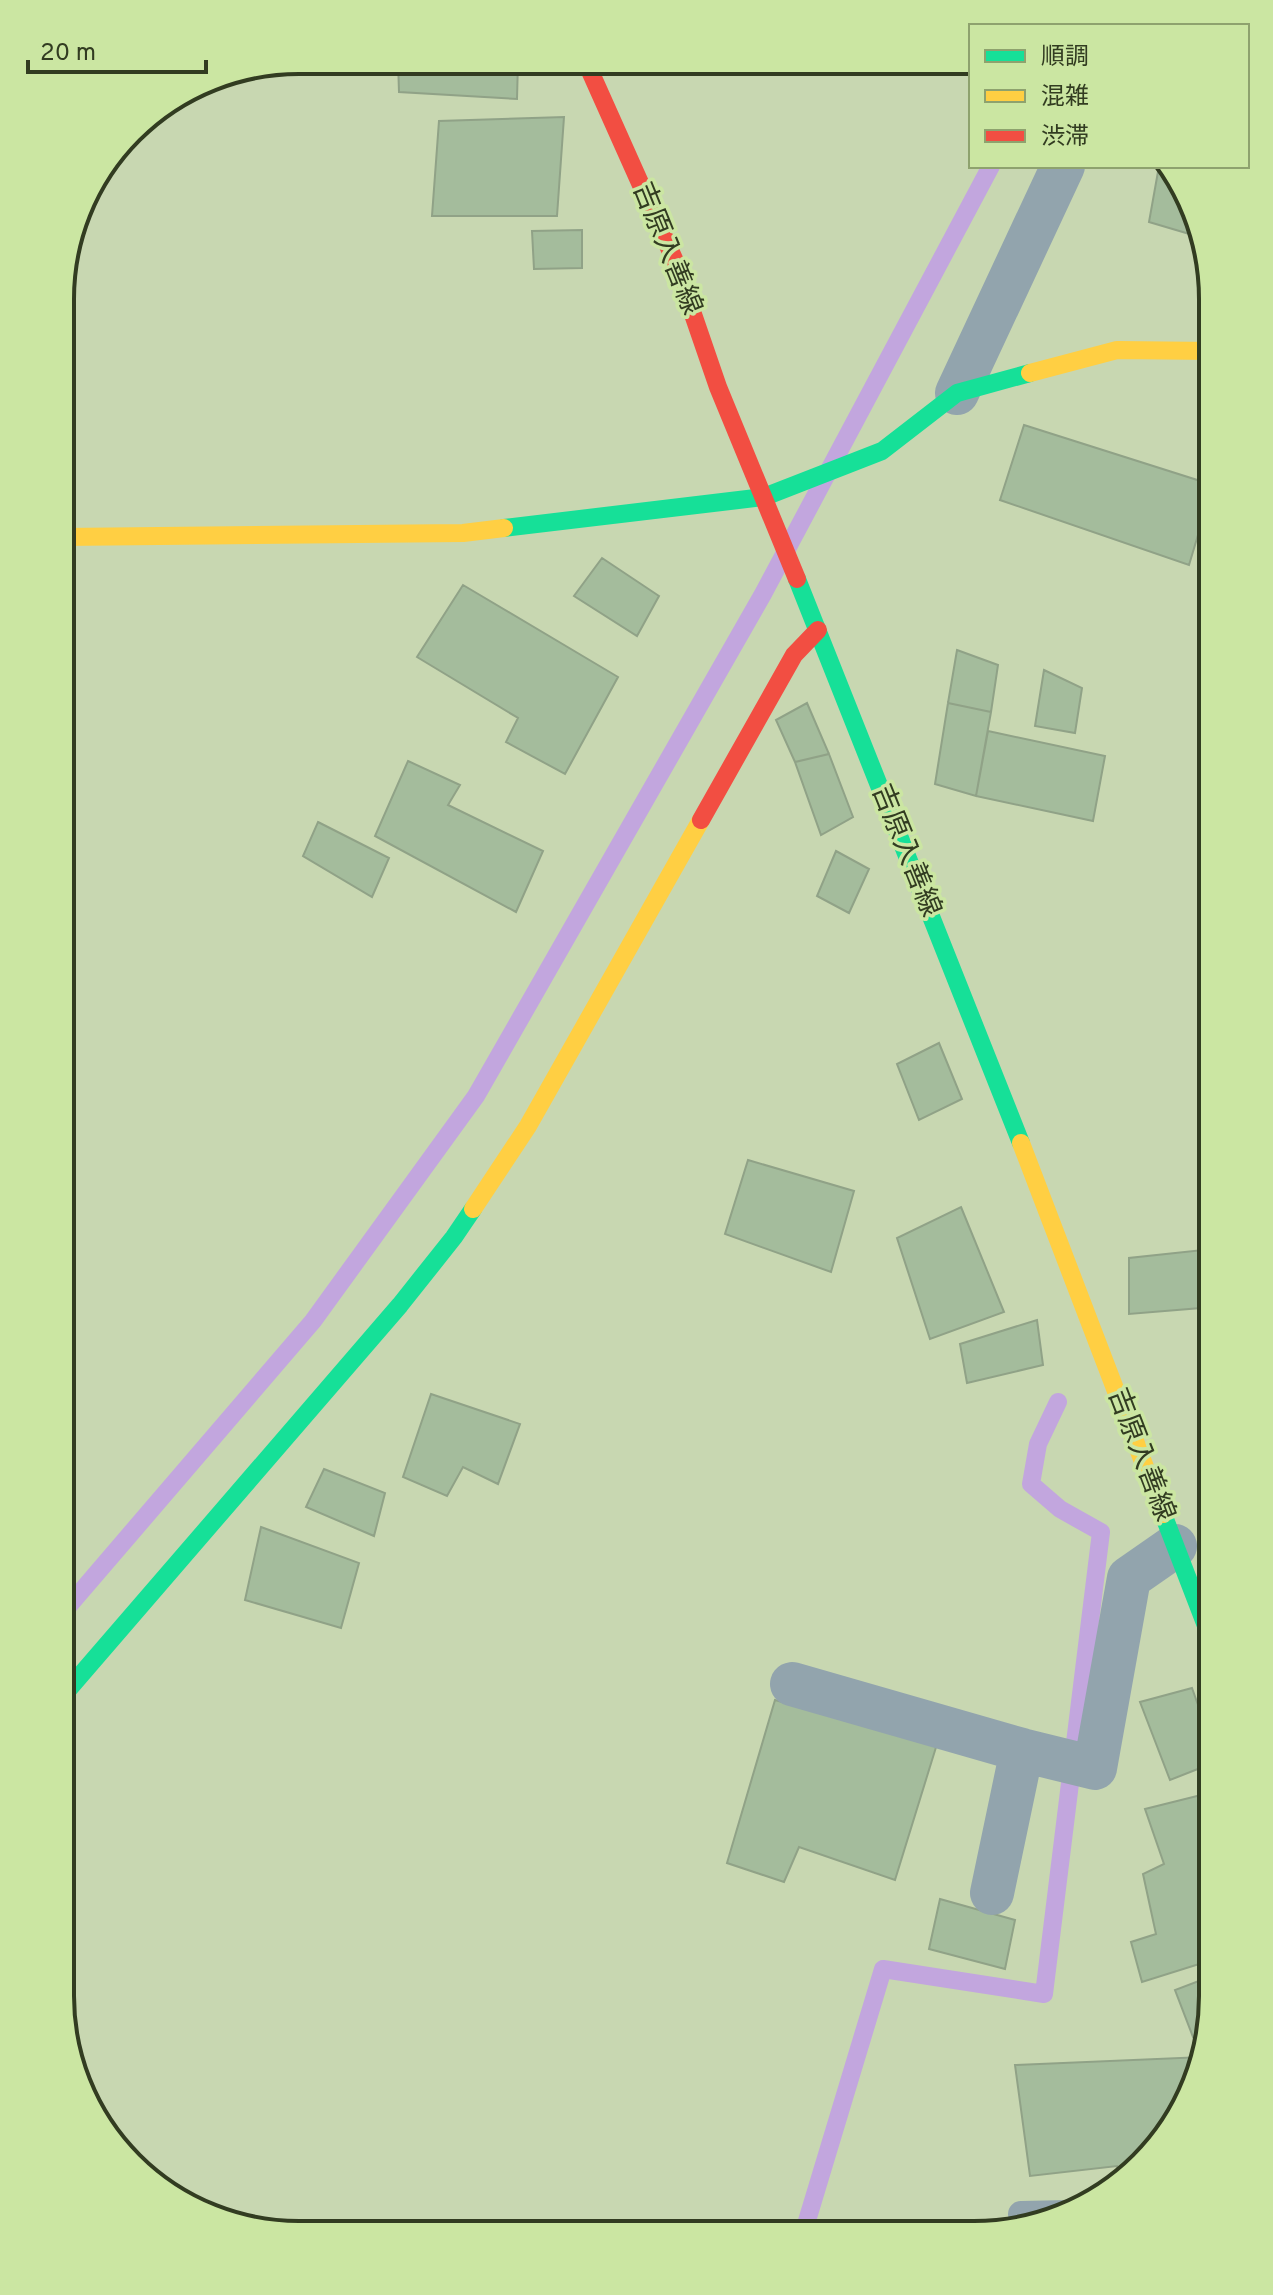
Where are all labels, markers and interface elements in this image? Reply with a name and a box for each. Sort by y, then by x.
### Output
scale bar [28,24,206,74]
legend [969,24,1249,168]
text: 20 m [40,39,96,69]
text: 順調 [1041,43,1089,73]
text: 混雑 [1041,83,1089,113]
text: 渋滞 [1041,123,1089,153]
street label: 吉原入善線 [623,177,709,321]
street label: 吉原入善線 [862,779,948,923]
street label: 吉原入善線 [1098,1383,1182,1527]

